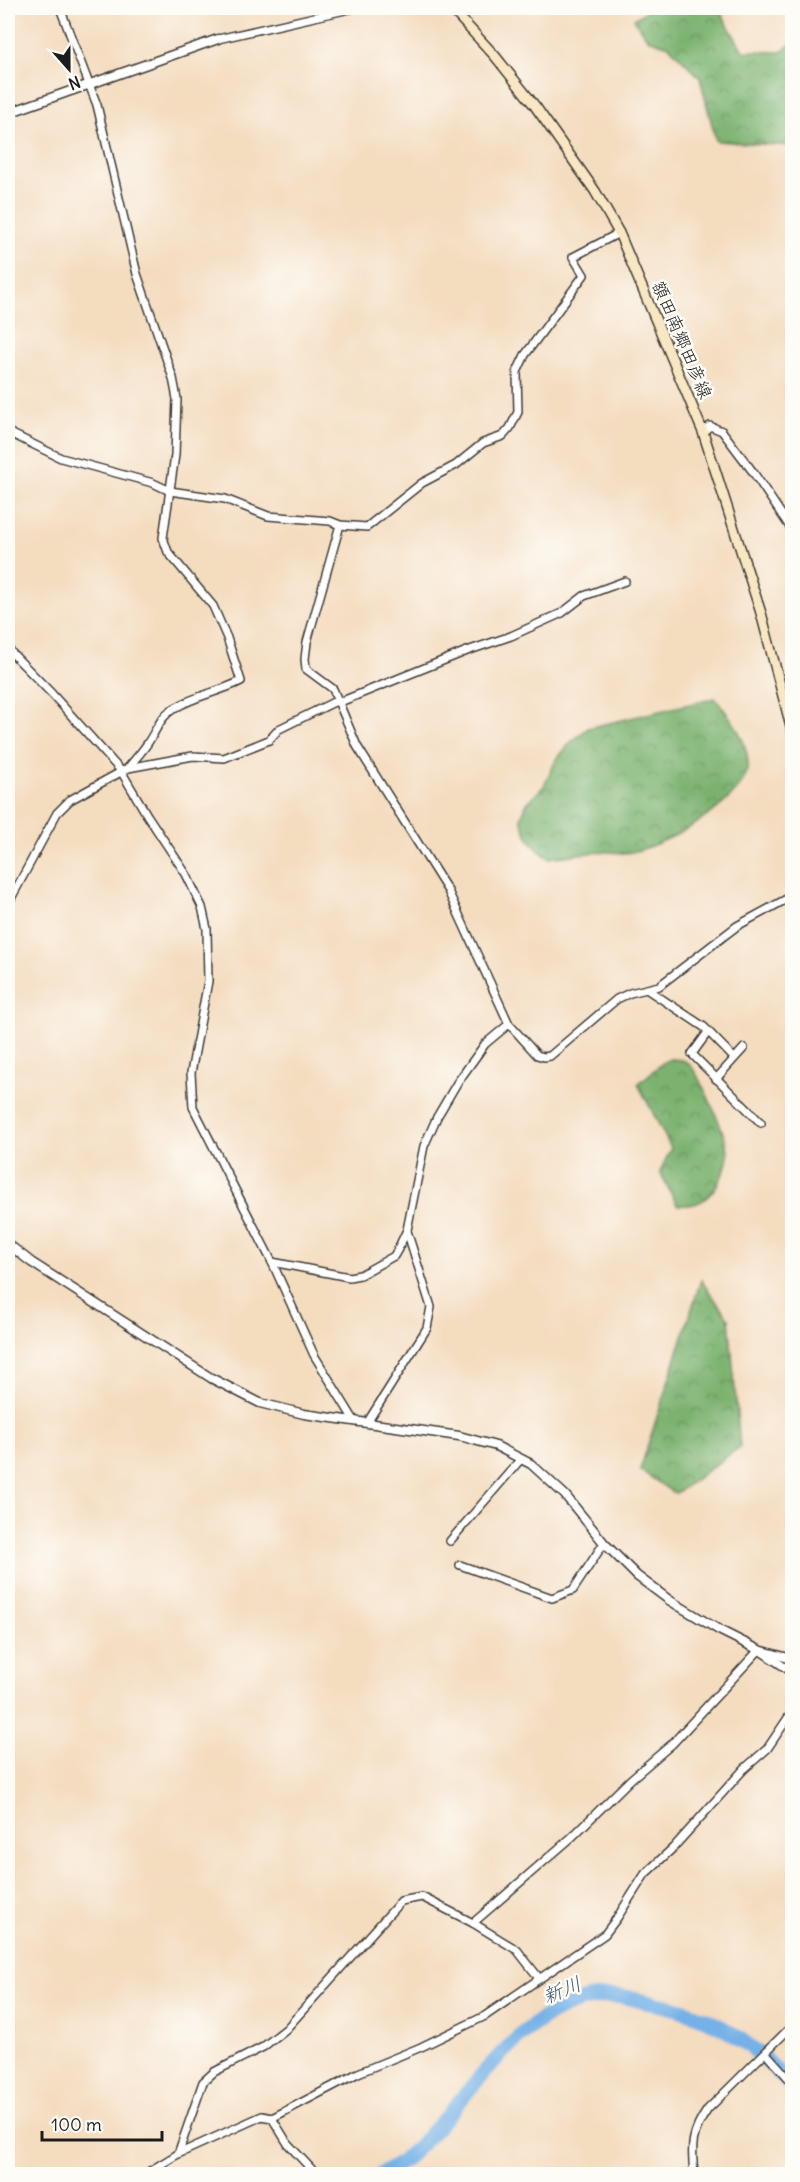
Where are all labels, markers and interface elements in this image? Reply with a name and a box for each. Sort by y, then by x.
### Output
north arrow [39,39,99,99]
text: N [66,72,83,94]
street label: 額田南郷田彦線 [647,277,718,402]
water label: 新川 [539,1970,585,2009]
scale bar [42,2104,162,2142]
text: 100 m [51,2113,102,2136]

